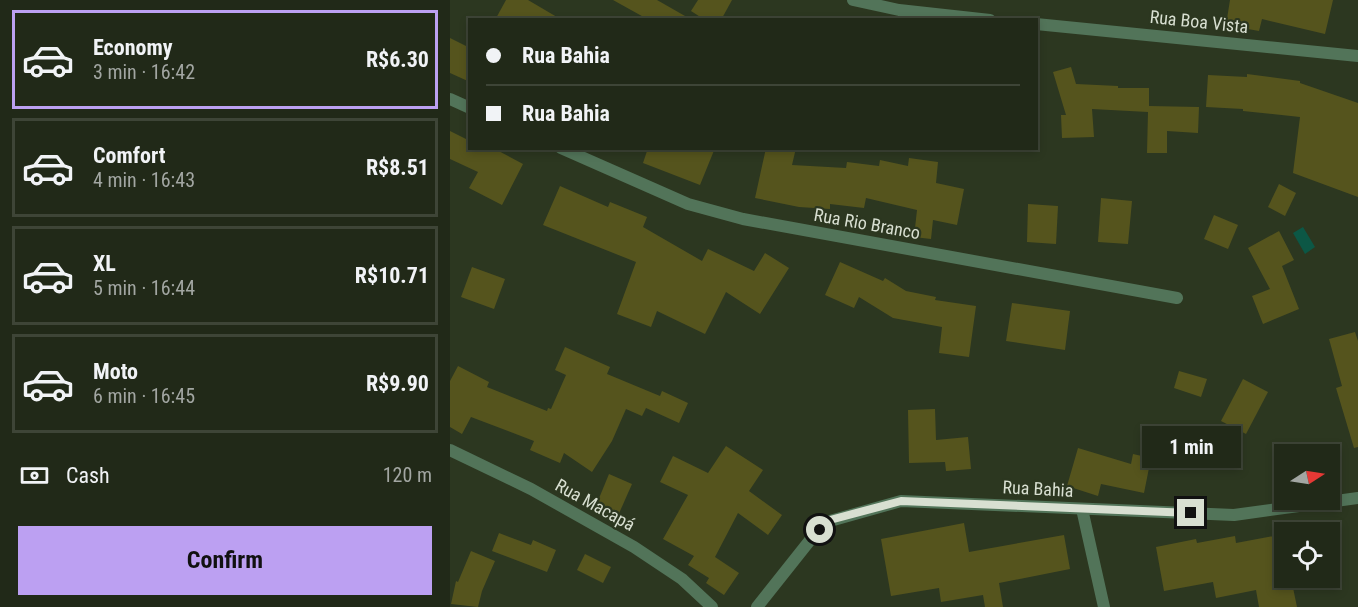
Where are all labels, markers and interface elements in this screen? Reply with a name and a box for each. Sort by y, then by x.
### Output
street label: Rua Boa Vista [1149,6,1249,37]
icon: car [21,33,75,87]
text: Economy [93,35,173,60]
text: Rua Bahia [522,43,610,68]
text: R$6.30 [366,47,429,72]
text: 3 min · 16:42 [93,60,195,84]
text: Rua Bahia [522,101,610,126]
icon: car [21,141,75,195]
text: Comfort [93,143,166,168]
text: R$8.51 [366,155,429,180]
text: 4 min · 16:43 [93,168,195,192]
street label: Rua Rio Branco [812,204,922,243]
icon: car [21,249,75,303]
text: XL [93,251,116,276]
text: R$10.71 [355,263,429,288]
text: 5 min · 16:44 [93,276,195,300]
icon: car [21,357,75,411]
text: Moto [93,359,138,384]
text: R$9.90 [366,371,429,396]
text: 6 min · 16:45 [93,384,195,408]
callout: 1 min [1142,426,1240,468]
text: 1 min [1169,435,1214,459]
north arrow [1274,444,1340,510]
map controls [1274,444,1340,588]
icon: cash [18,459,51,492]
text: Cash [66,463,110,488]
text: 120 m [383,463,432,487]
street label: Rua Macapá [552,474,639,535]
street label: Rua Bahia [1002,476,1074,501]
route end [1177,499,1204,526]
route start [806,516,833,543]
button: locate [1274,522,1340,588]
button: Confirm [18,526,432,595]

